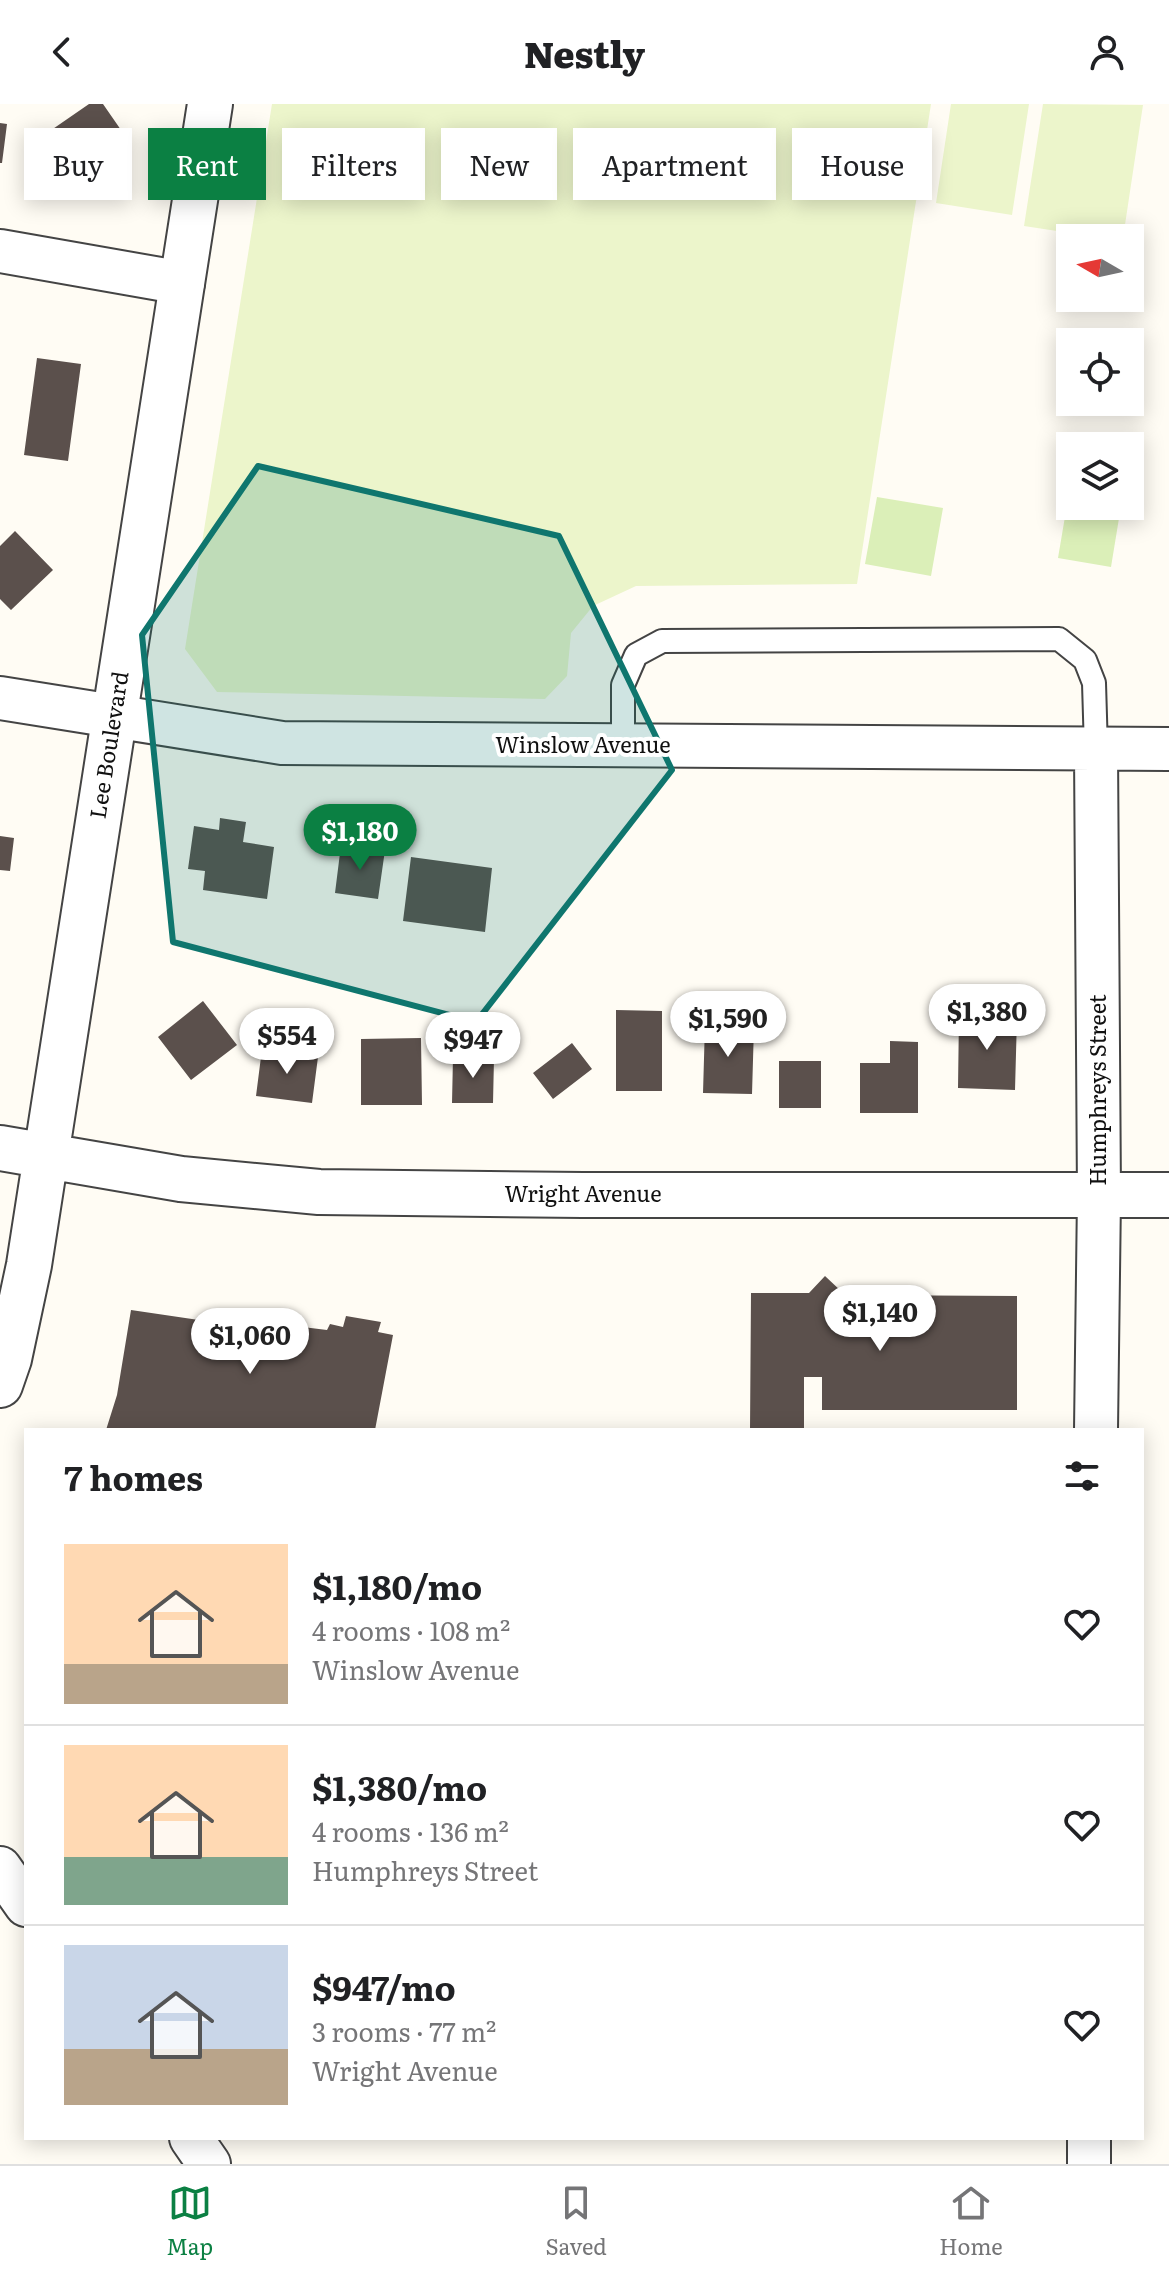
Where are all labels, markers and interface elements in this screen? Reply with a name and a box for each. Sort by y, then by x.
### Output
text: Nestly [524,26,645,79]
icon: back [40,30,84,74]
icon: person [1085,30,1129,74]
chip: Buy [24,128,132,200]
chip: Rent [148,128,266,200]
chip: Filters [282,128,425,200]
chip: New [441,128,557,200]
chip: Apartment [573,128,776,200]
chip: House [792,128,932,200]
north arrow [1056,224,1144,312]
map controls [1056,224,1144,520]
button: locate [1056,328,1144,416]
button: layers [1056,432,1144,520]
street label: Lee Boulevard [80,669,135,821]
street label: Winslow Avenue [495,727,671,760]
pin: $1,180 [295,804,425,872]
text: $1,180 [322,810,398,849]
pin: $1,380 [922,984,1052,1052]
text: $1,380 [947,990,1027,1029]
pin: $1,590 [663,991,793,1059]
street label: Humphreys Street [1080,994,1113,1186]
text: $1,590 [688,997,768,1036]
pin: $554 [240,1008,334,1076]
pin: $947 [426,1012,520,1080]
text: $554 [257,1014,317,1053]
text: $947 [443,1018,503,1057]
street label: Wright Avenue [504,1176,662,1209]
pin: $1,140 [815,1285,945,1353]
text: $1,140 [842,1291,918,1330]
pin: $1,060 [185,1308,315,1376]
text: $1,060 [209,1314,291,1353]
text: 7 homes [64,1451,203,1501]
icon: filters [1060,1454,1104,1498]
text: $1,180/mo [312,1560,482,1610]
icon: home [128,1576,224,1672]
icon: heart [1060,1602,1104,1646]
text: 4 rooms · 108 m² [312,1610,510,1649]
text: Winslow Avenue [312,1649,520,1688]
text: $1,380/mo [312,1761,487,1811]
icon: home [128,1777,224,1873]
icon: heart [1060,1803,1104,1847]
text: 4 rooms · 136 m² [312,1811,509,1850]
text: Humphreys Street [312,1850,538,1889]
text: $947/mo [312,1961,456,2011]
icon: home [128,1977,224,2073]
icon: heart [1060,2003,1104,2047]
text: 3 rooms · 77 m² [312,2011,496,2050]
text: Wright Avenue [312,2050,498,2089]
tab: Map [166,2181,213,2262]
tab: Saved [546,2181,607,2262]
tab: Home [939,2181,1003,2262]

